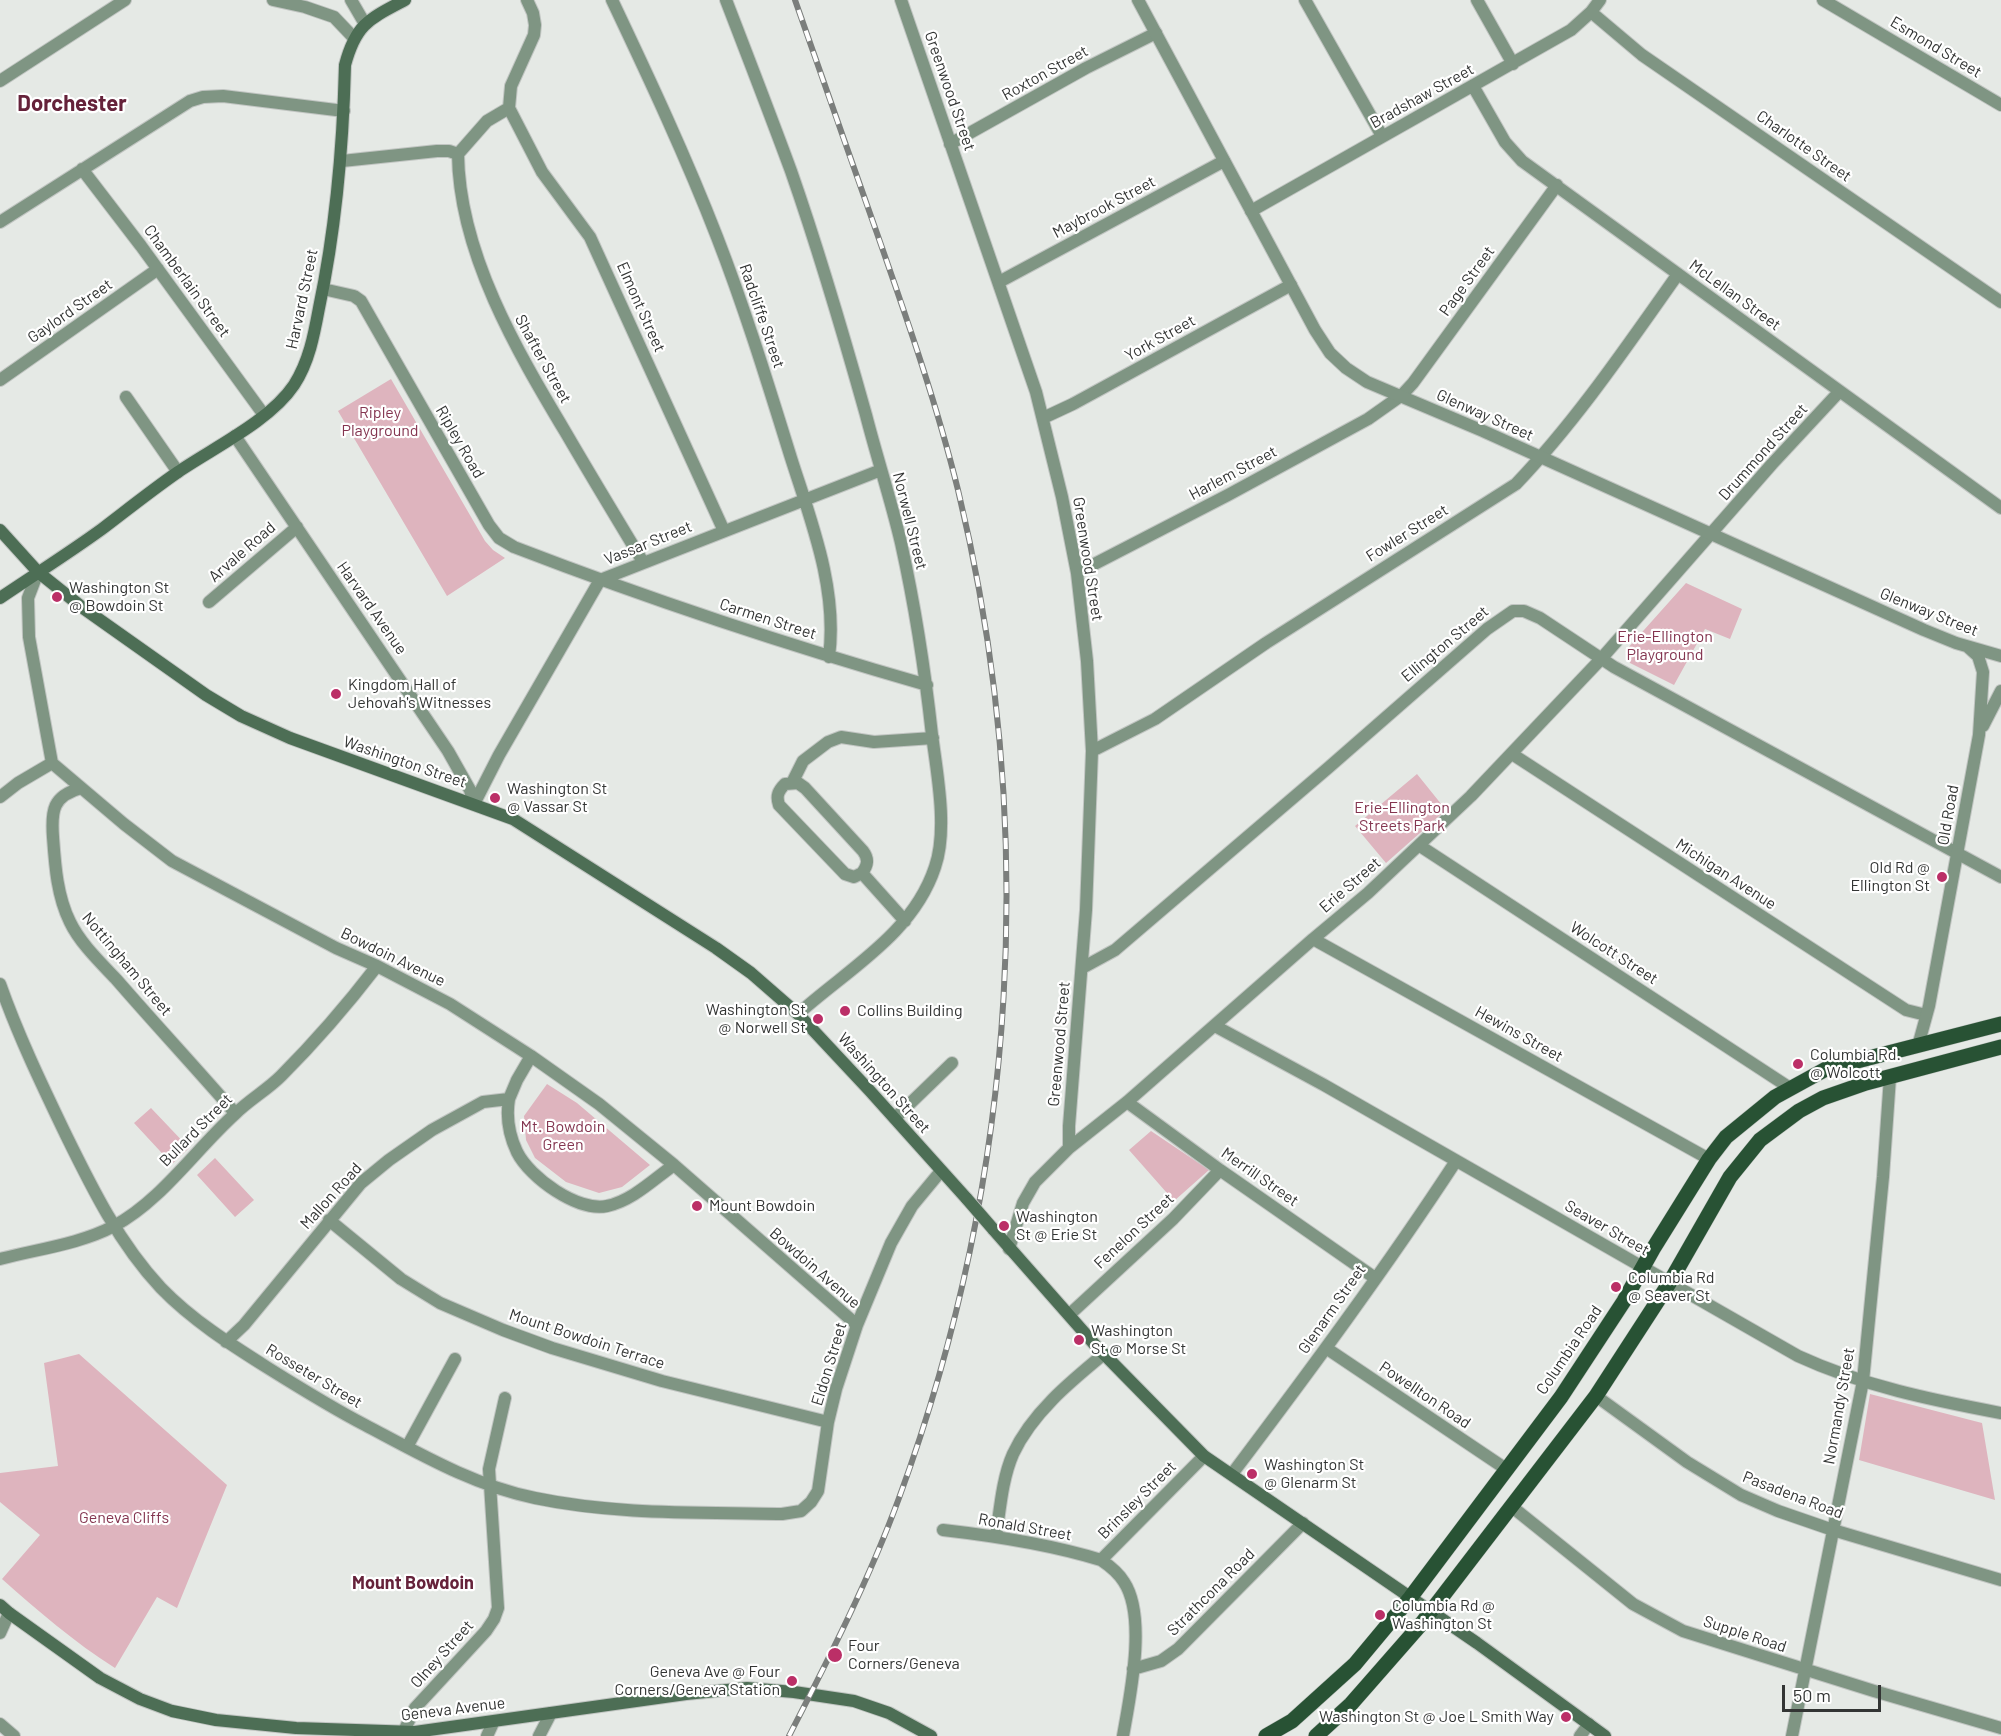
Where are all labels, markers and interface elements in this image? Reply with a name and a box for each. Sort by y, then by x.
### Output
street label: Esmond Street [1887,12,1985,82]
street label: Greenwood Street [921,29,979,153]
street label: Roxton Street [998,41,1092,105]
street label: Bradshaw Street [1367,60,1477,132]
district label: Dorchester [17,91,127,117]
street label: Charlotte Street [1753,106,1855,186]
street label: Maybrook Street [1049,172,1159,242]
street label: Chamberlain Street [140,221,234,341]
street label: Page Street [1435,242,1499,320]
street label: Harvard Street [282,247,322,351]
street label: McLellan Street [1686,255,1784,335]
street label: Elmont Street [613,259,669,355]
street label: Radcliffe Street [735,261,789,371]
street label: Gaylord Street [24,275,116,347]
street label: Shafter Street [511,311,575,407]
street label: York Street [1121,311,1199,365]
street label: Glenway Street [1434,385,1536,445]
street label: Drummond Street [1715,400,1811,504]
street label: Ripley Road [432,402,488,482]
park label: Ripley Playground [341,403,419,441]
street label: Harlem Street [1186,442,1280,504]
street label: Norwell Street [889,470,931,572]
street label: Greenwood Street [1069,496,1107,622]
street label: Fowler Street [1362,500,1452,566]
street label: Vassar Street [601,517,695,569]
street label: Arvale Road [205,518,279,586]
street label: Harvard Avenue [333,558,411,658]
place label: Washington St @ Bowdoin St [69,578,169,616]
street label: Glenway Street [1877,584,1981,640]
marker: Washington St @ Bowdoin St [50,590,64,604]
street label: Carmen Street [717,594,819,644]
street label: Ellington Street [1397,602,1493,686]
park label: Erie-Ellington Playground [1617,627,1713,665]
place label: Kingdom Hall of Jehovah's Witnesses [348,675,491,713]
marker: Kingdom Hall of Jehovah's Witnesses [329,687,343,701]
street label: Washington Street [341,732,469,792]
place label: Washington St @ Vassar St [507,779,607,817]
street label: Old Road [1933,783,1963,847]
marker: Washington St @ Vassar St [488,791,502,805]
park label: Erie-Ellington Streets Park [1354,798,1450,836]
street label: Michigan Avenue [1672,834,1780,914]
street label: Erie Street [1315,853,1385,917]
place label: Old Rd @ Ellington St [1850,858,1930,896]
marker: Old Rd @ Ellington St [1935,870,1949,884]
street label: Nottingham Street [78,908,176,1020]
street label: Wolcott Street [1566,917,1662,989]
street label: Bowdoin Avenue [338,923,448,991]
street label: Greenwood Street [1044,981,1074,1107]
place label: Washington St @ Norwell St [706,1000,806,1038]
place label: Collins Building [857,1001,963,1021]
street label: Hewins Street [1472,1002,1566,1066]
marker: Collins Building [838,1004,852,1018]
marker: Washington St @ Norwell St [811,1012,825,1026]
street label: Washington Street [834,1029,934,1137]
place label: Columbia Rd. @ Wolcott [1810,1045,1901,1083]
marker: Columbia Rd. @ Wolcott [1791,1057,1805,1071]
street label: Bullard Street [156,1090,236,1170]
park label: Mt. Bowdoin Green [521,1117,605,1155]
street label: Merrill Street [1218,1143,1302,1211]
street label: Mallon Road [296,1159,366,1233]
street label: Fenelon Street [1090,1189,1178,1273]
place label: Mount Bowdoin [709,1196,815,1216]
street label: Seaver Street [1561,1196,1653,1260]
marker: Mount Bowdoin [690,1199,704,1213]
place label: Washington St @ Erie St [1016,1207,1098,1245]
marker: Washington St @ Erie St [997,1219,1011,1233]
street label: Bowdoin Avenue [766,1223,864,1313]
street label: Glenarm Street [1294,1261,1370,1357]
place label: Columbia Rd @ Seaver St [1628,1268,1715,1306]
marker: Columbia Rd @ Seaver St [1609,1280,1623,1294]
street label: Columbia Road [1532,1302,1606,1398]
street label: Mount Bowdoin Terrace [507,1305,667,1373]
street label: Eldon Street [807,1320,851,1408]
place label: Washington St @ Morse St [1091,1321,1186,1359]
marker: Washington St @ Morse St [1072,1333,1086,1347]
street label: Rosseter Street [262,1340,366,1412]
street label: Normandy Street [1819,1346,1859,1466]
street label: Powellton Road [1376,1357,1474,1433]
place label: Washington St @ Glenarm St [1264,1455,1364,1493]
street label: Brinsley Street [1094,1457,1180,1543]
marker: Washington St @ Glenarm St [1245,1467,1259,1481]
street label: Pasadena Road [1740,1467,1846,1523]
park label: Geneva Cliffs [79,1508,169,1528]
street label: Ronald Street [977,1509,1073,1545]
street label: Strathcona Road [1163,1544,1259,1640]
district label: Mount Bowdoin [352,1572,474,1594]
place label: Columbia Rd @ Washington St [1392,1596,1495,1634]
marker: Columbia Rd @ Washington St [1373,1608,1387,1622]
street label: Supple Road [1701,1612,1789,1656]
street label: Olney Street [407,1616,477,1692]
place label: Four Corners/Geneva [848,1636,960,1674]
marker: Four Corners/Geneva [826,1646,844,1664]
place label: Geneva Ave @ Four Corners/Geneva Station [615,1662,780,1700]
scale bar [1785,1673,1884,1711]
marker: Geneva Ave @ Four Corners/Geneva Station [785,1674,799,1688]
text: 50 m [1793,1684,1831,1706]
street label: Geneva Avenue [400,1693,506,1725]
place label: Washington St @ Joe L Smith Way [1319,1707,1554,1727]
marker: Washington St @ Joe L Smith Way [1559,1710,1573,1724]

